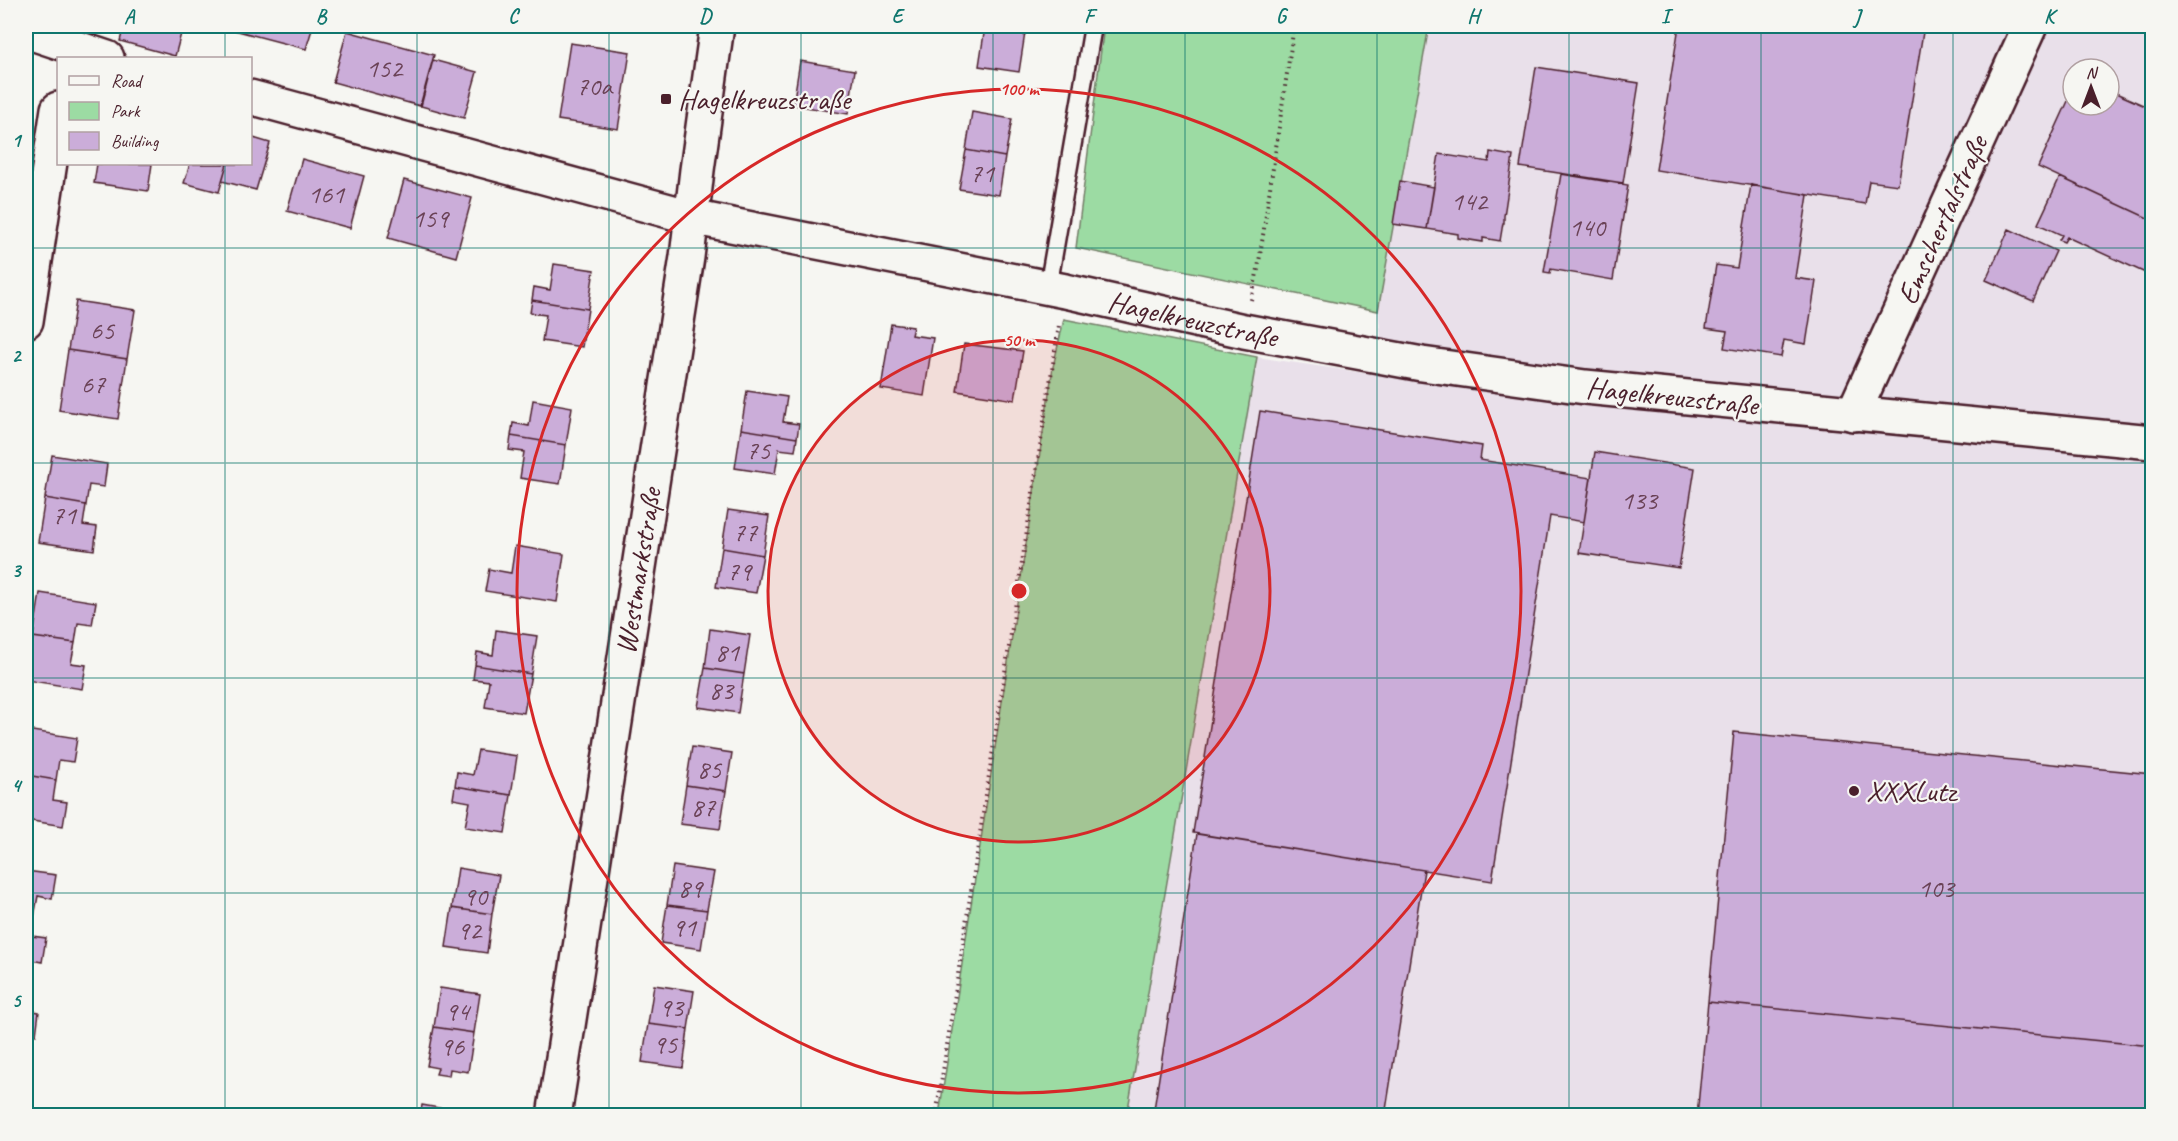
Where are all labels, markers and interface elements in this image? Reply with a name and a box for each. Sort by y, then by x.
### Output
text: A [124,4,136,29]
text: B [316,4,328,29]
text: C [508,4,520,29]
text: D [699,4,713,29]
text: E [892,4,906,29]
text: F [1084,4,1098,29]
text: G [1276,4,1289,29]
text: H [1467,4,1482,29]
text: I [1661,4,1674,29]
text: J [1852,4,1864,29]
text: K [2044,4,2058,29]
house number: 152 [366,51,404,85]
legend [57,57,252,165]
north arrow [2061,57,2121,117]
text: N [2086,63,2099,83]
house number: 70a [576,69,614,103]
text: Road [111,70,144,92]
text: 100 m [1000,78,1040,100]
place label: Hagelkreuzstraße [678,80,852,118]
marker: Hagelkreuzstraße [659,92,673,106]
text: Park [111,100,141,122]
text: 1 [12,128,23,153]
street label: Emschertalstraße [1888,128,1997,310]
text: Building [111,130,160,152]
house number: 71 [970,156,996,190]
house number: 161 [308,177,346,211]
house number: 142 [1451,184,1489,218]
house number: 159 [412,201,450,235]
house number: 140 [1569,210,1607,244]
street label: Hagelkreuzstraße [1104,282,1283,356]
house number: 65 [90,313,116,347]
text: 50 m [1004,329,1036,351]
text: 2 [12,343,23,368]
house number: 67 [81,367,107,401]
street label: Hagelkreuzstraße [1584,368,1762,424]
house number: 75 [746,433,772,467]
street label: Westmarkstraße [606,483,670,657]
house number: 133 [1621,483,1659,517]
house number: 71 [52,498,78,532]
house number: 77 [733,515,759,549]
house number: 79 [727,554,753,588]
text: 3 [12,558,23,583]
centre of rings [1009,581,1029,601]
house number: 81 [715,635,741,669]
house number: 83 [709,673,735,707]
house number: 85 [697,752,723,786]
place label: XXXLutz [1866,772,1958,810]
text: 4 [12,773,24,798]
marker: XXXLutz [1847,784,1861,798]
house number: 87 [691,790,717,824]
house number: 89 [678,871,704,905]
house number: 103 [1918,871,1956,905]
house number: 90 [463,879,489,913]
house number: 91 [672,910,698,944]
house number: 92 [457,913,483,947]
text: 5 [12,988,23,1013]
house number: 93 [659,990,685,1024]
house number: 94 [445,994,472,1028]
house number: 95 [653,1027,679,1061]
house number: 96 [440,1029,465,1063]

